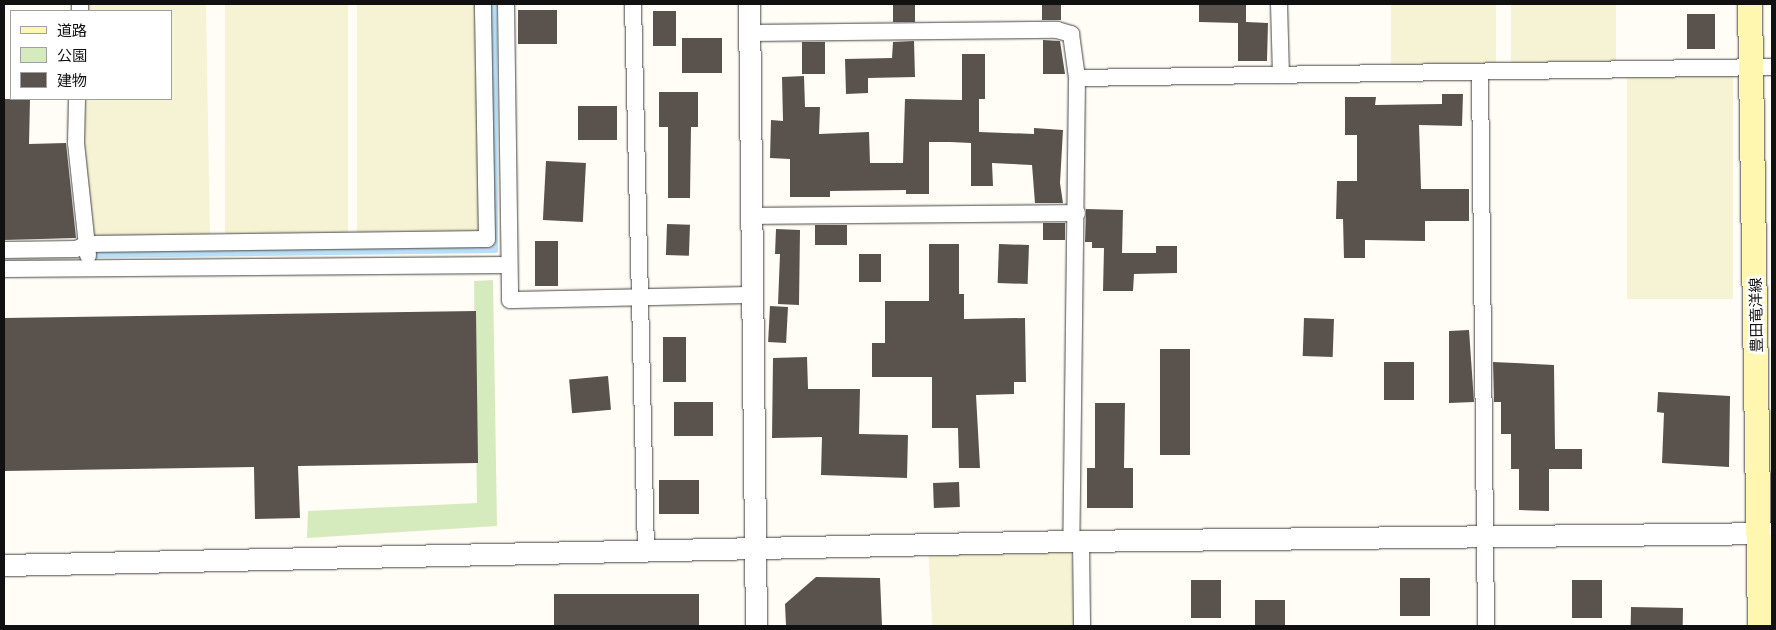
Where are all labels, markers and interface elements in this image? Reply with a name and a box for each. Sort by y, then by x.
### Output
legend [10,10,172,100]
text: 道路 [57,20,87,40]
text: 公園 [57,45,87,65]
text: 建物 [57,70,87,90]
street label: 豊田竜洋線 [1746,277,1766,353]

